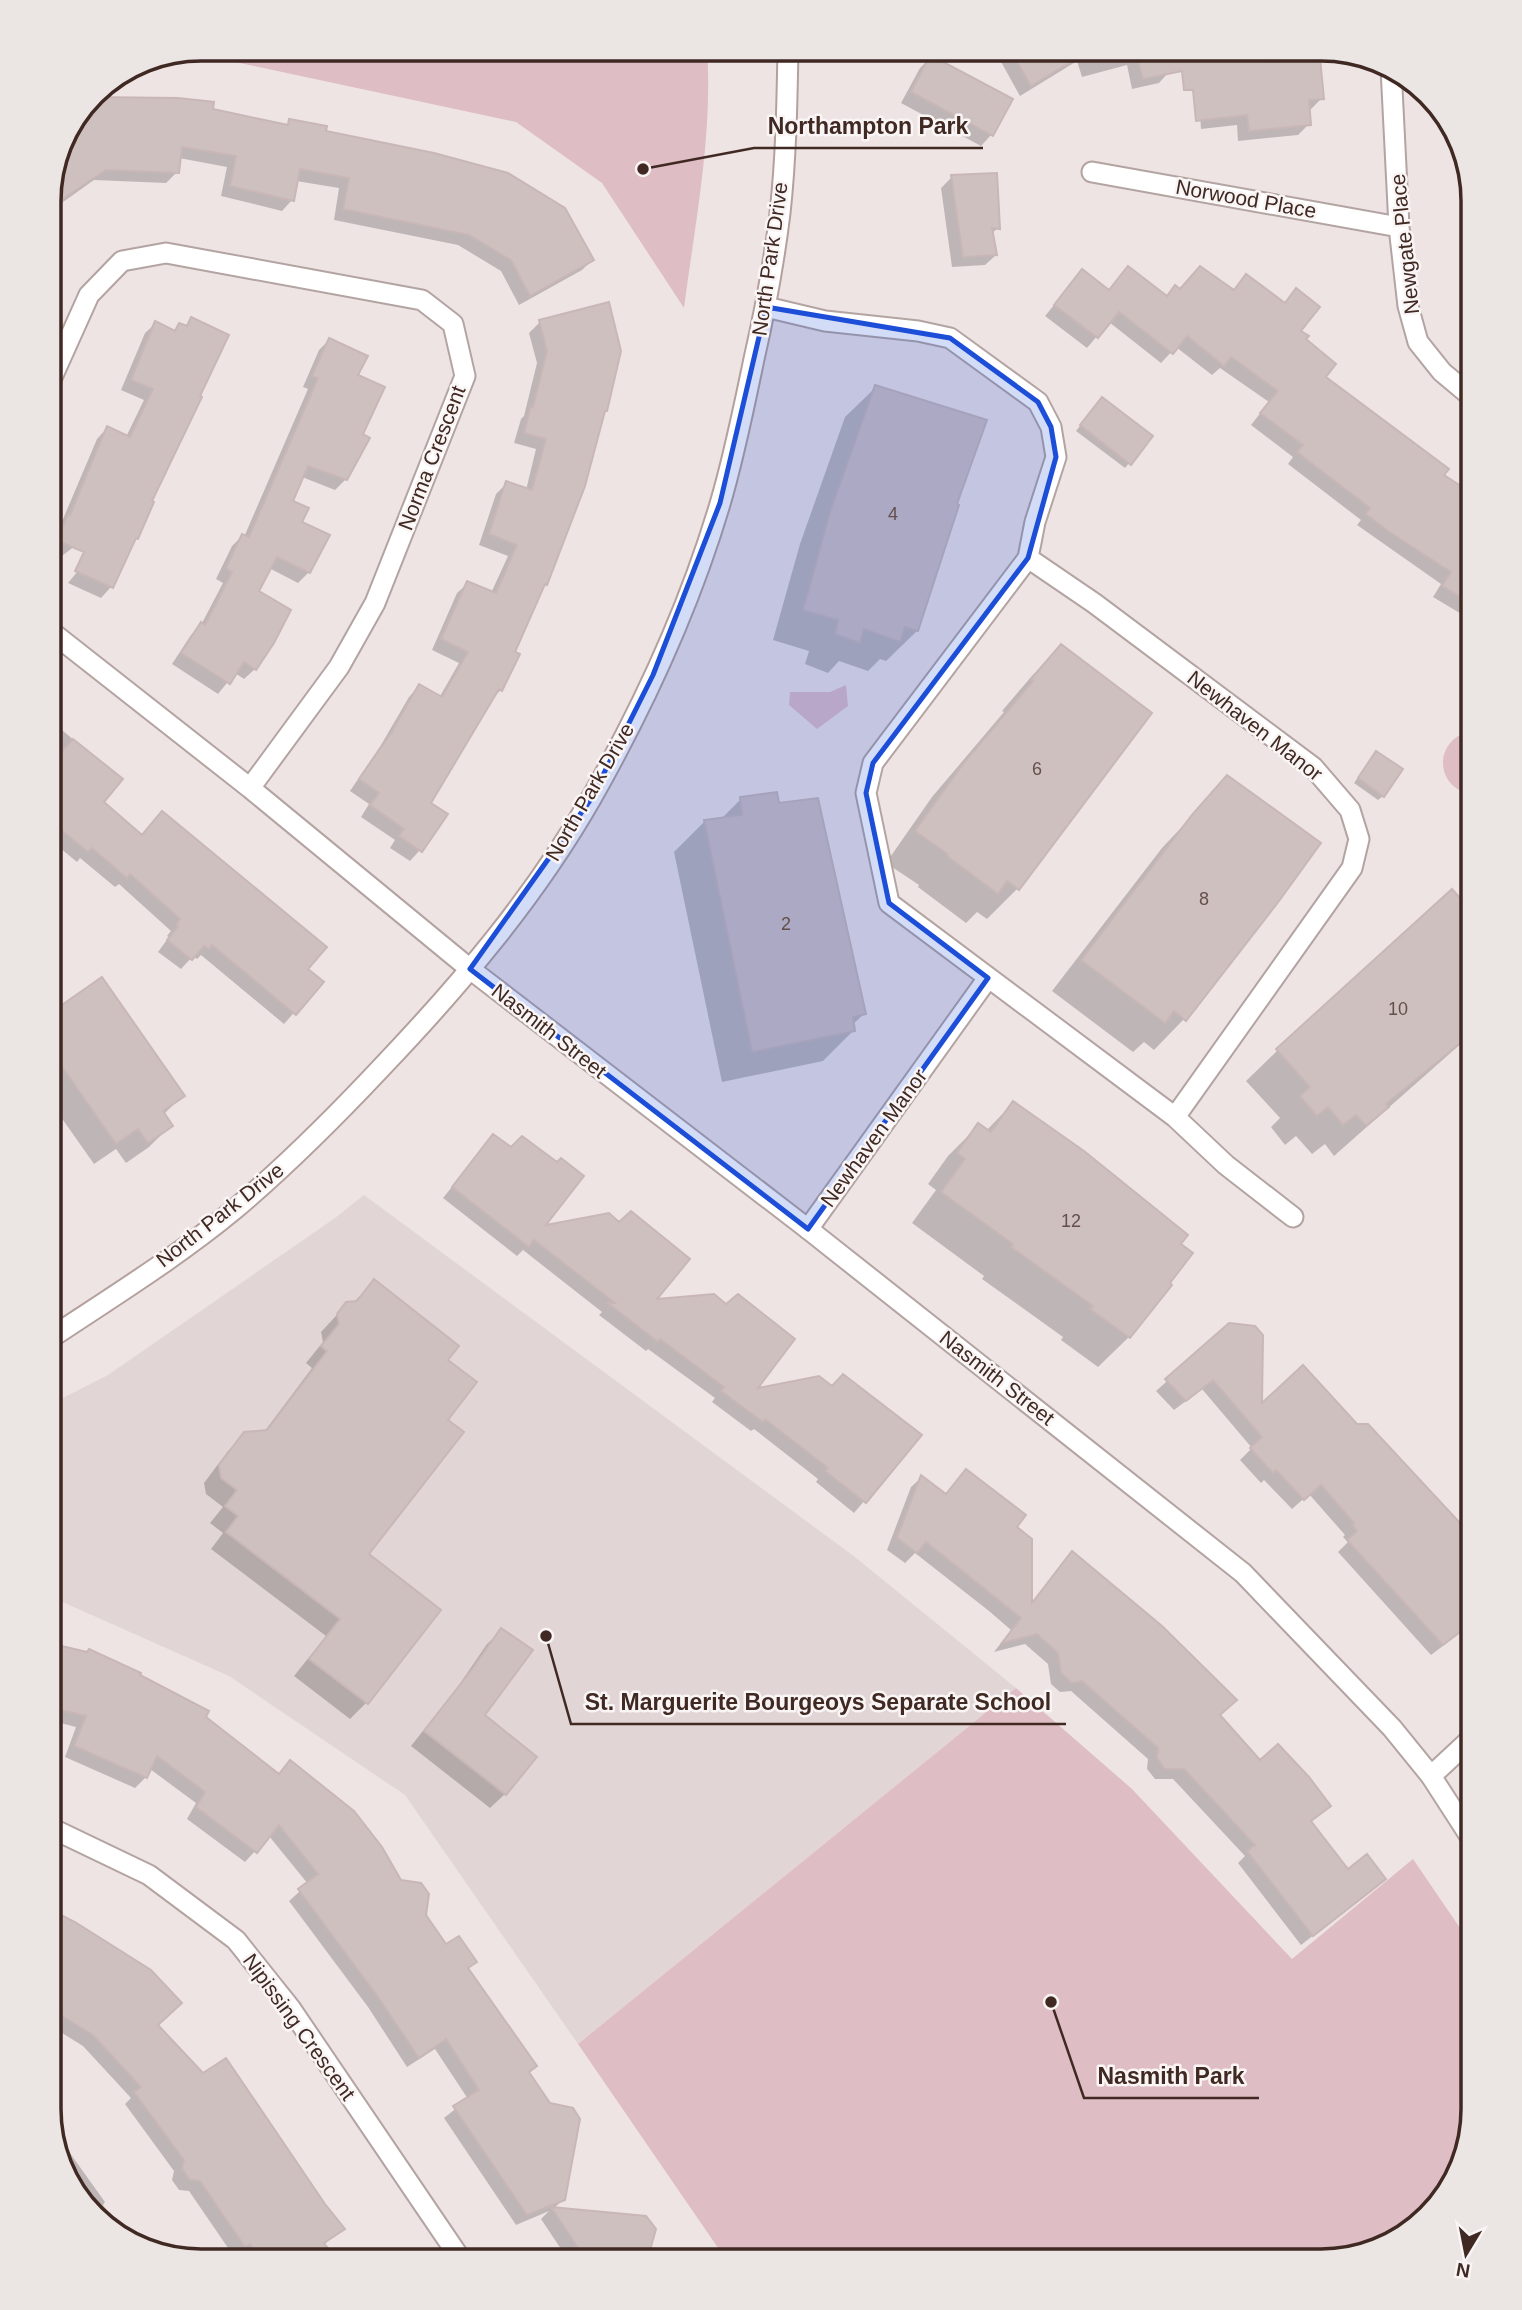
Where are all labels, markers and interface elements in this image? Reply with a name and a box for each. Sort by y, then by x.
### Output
callout: Northampton Park [754,104,983,148]
text: Northampton Park [768,113,969,139]
street label: Newgate Place [1386,173,1423,315]
street label: Norwood Place [1174,175,1318,222]
street label: North Park Drive [747,180,792,337]
street label: Norma Crescent [393,382,470,533]
house number: 4 [888,504,898,524]
street label: Newhaven Manor [1183,666,1327,785]
street label: North Park Drive [541,719,638,865]
house number: 6 [1032,759,1042,779]
house number: 8 [1199,889,1209,909]
house number: 2 [781,914,791,934]
street label: Nasmith Street [488,979,611,1083]
house number: 10 [1388,999,1408,1019]
street label: Newhaven Manor [816,1064,931,1211]
street label: North Park Drive [151,1158,288,1271]
house number: 12 [1061,1211,1081,1231]
street label: Nasmith Street [936,1326,1059,1430]
callout: St. Marguerite Bourgeoys Separate School [571,1680,1066,1724]
text: St. Marguerite Bourgeoys Separate School [585,1689,1051,1715]
street label: Nipissing Crescent [239,1949,360,2104]
callout: Nasmith Park [1084,2054,1259,2098]
text: Nasmith Park [1097,2063,1245,2089]
north arrow [1431,2219,1501,2289]
text: N [1455,2259,1472,2282]

